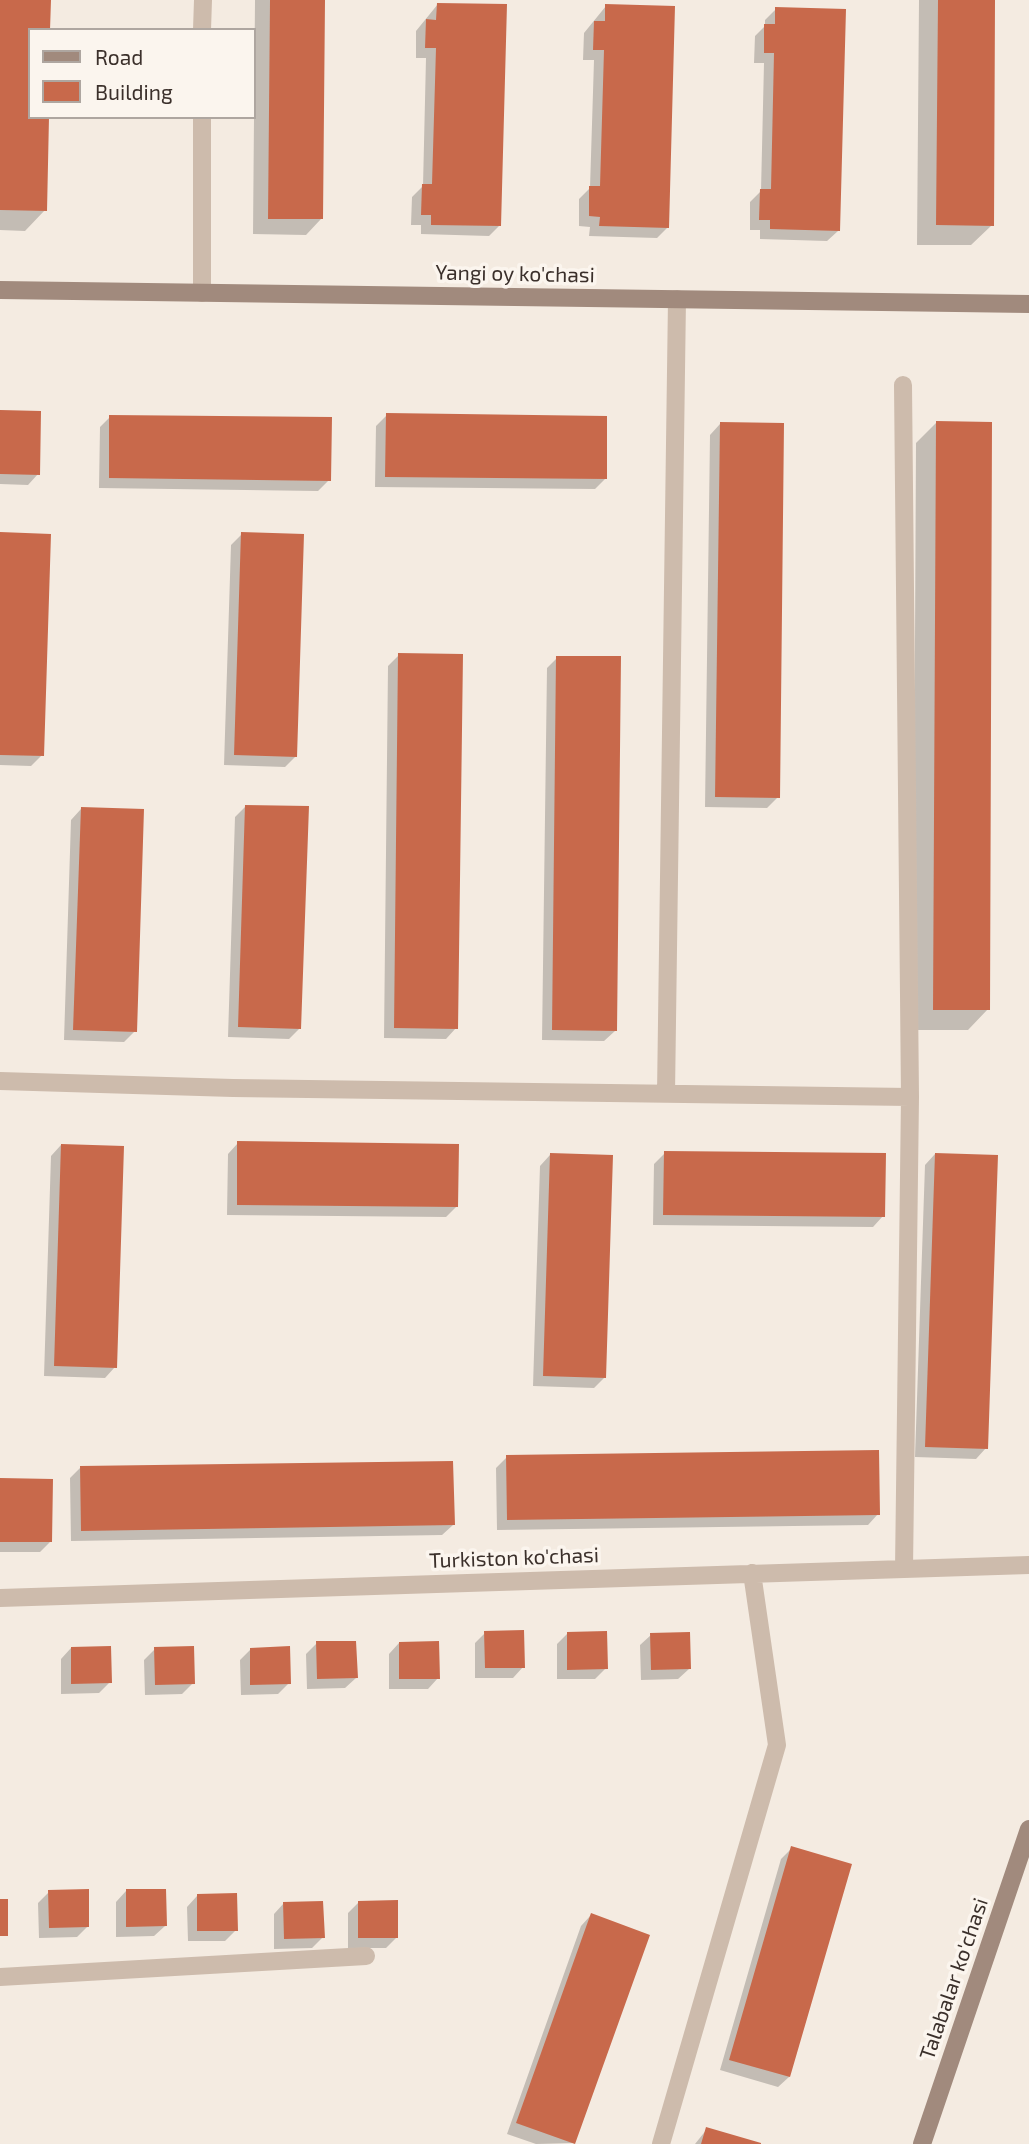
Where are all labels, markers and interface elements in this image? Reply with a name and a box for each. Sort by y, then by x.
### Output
legend [28,28,256,119]
text: Road [95,44,143,69]
text: Building [95,79,173,104]
street label: Yangi oy ko'chasi [435,260,595,288]
street label: Turkiston ko'chasi [429,1542,599,1574]
street label: Talabalar ko'chasi [914,1895,994,2063]

